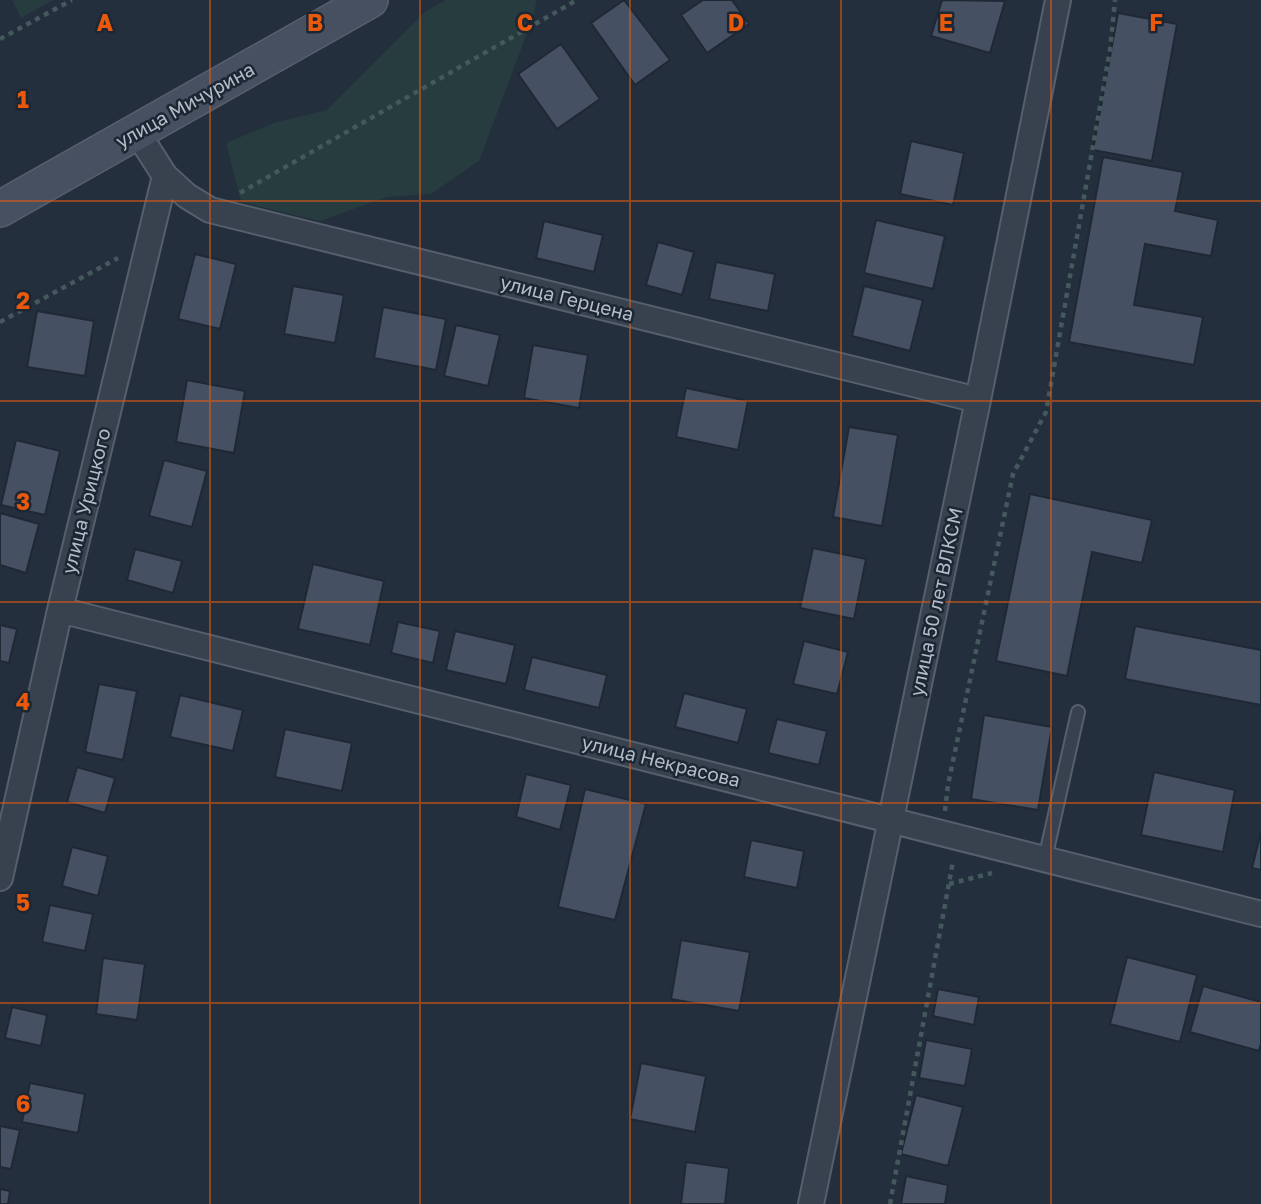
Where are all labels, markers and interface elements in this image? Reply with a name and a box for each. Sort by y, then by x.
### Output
text: A [97,8,114,36]
text: B [307,8,323,36]
text: C [517,8,533,36]
text: D [728,8,744,36]
text: E [939,8,953,36]
text: F [1149,8,1163,36]
street label: улица Мичурина [111,57,258,152]
text: 1 [17,85,29,113]
street label: улица Герцена [498,270,636,325]
text: 2 [16,286,30,314]
street label: улица Урицкого [56,426,115,576]
text: 3 [16,487,30,515]
street label: улица 50 лет ВЛКСМ [904,505,967,698]
text: 4 [16,687,30,715]
street label: улица Некрасова [580,730,743,791]
text: 5 [16,888,30,916]
text: 6 [16,1089,30,1117]

